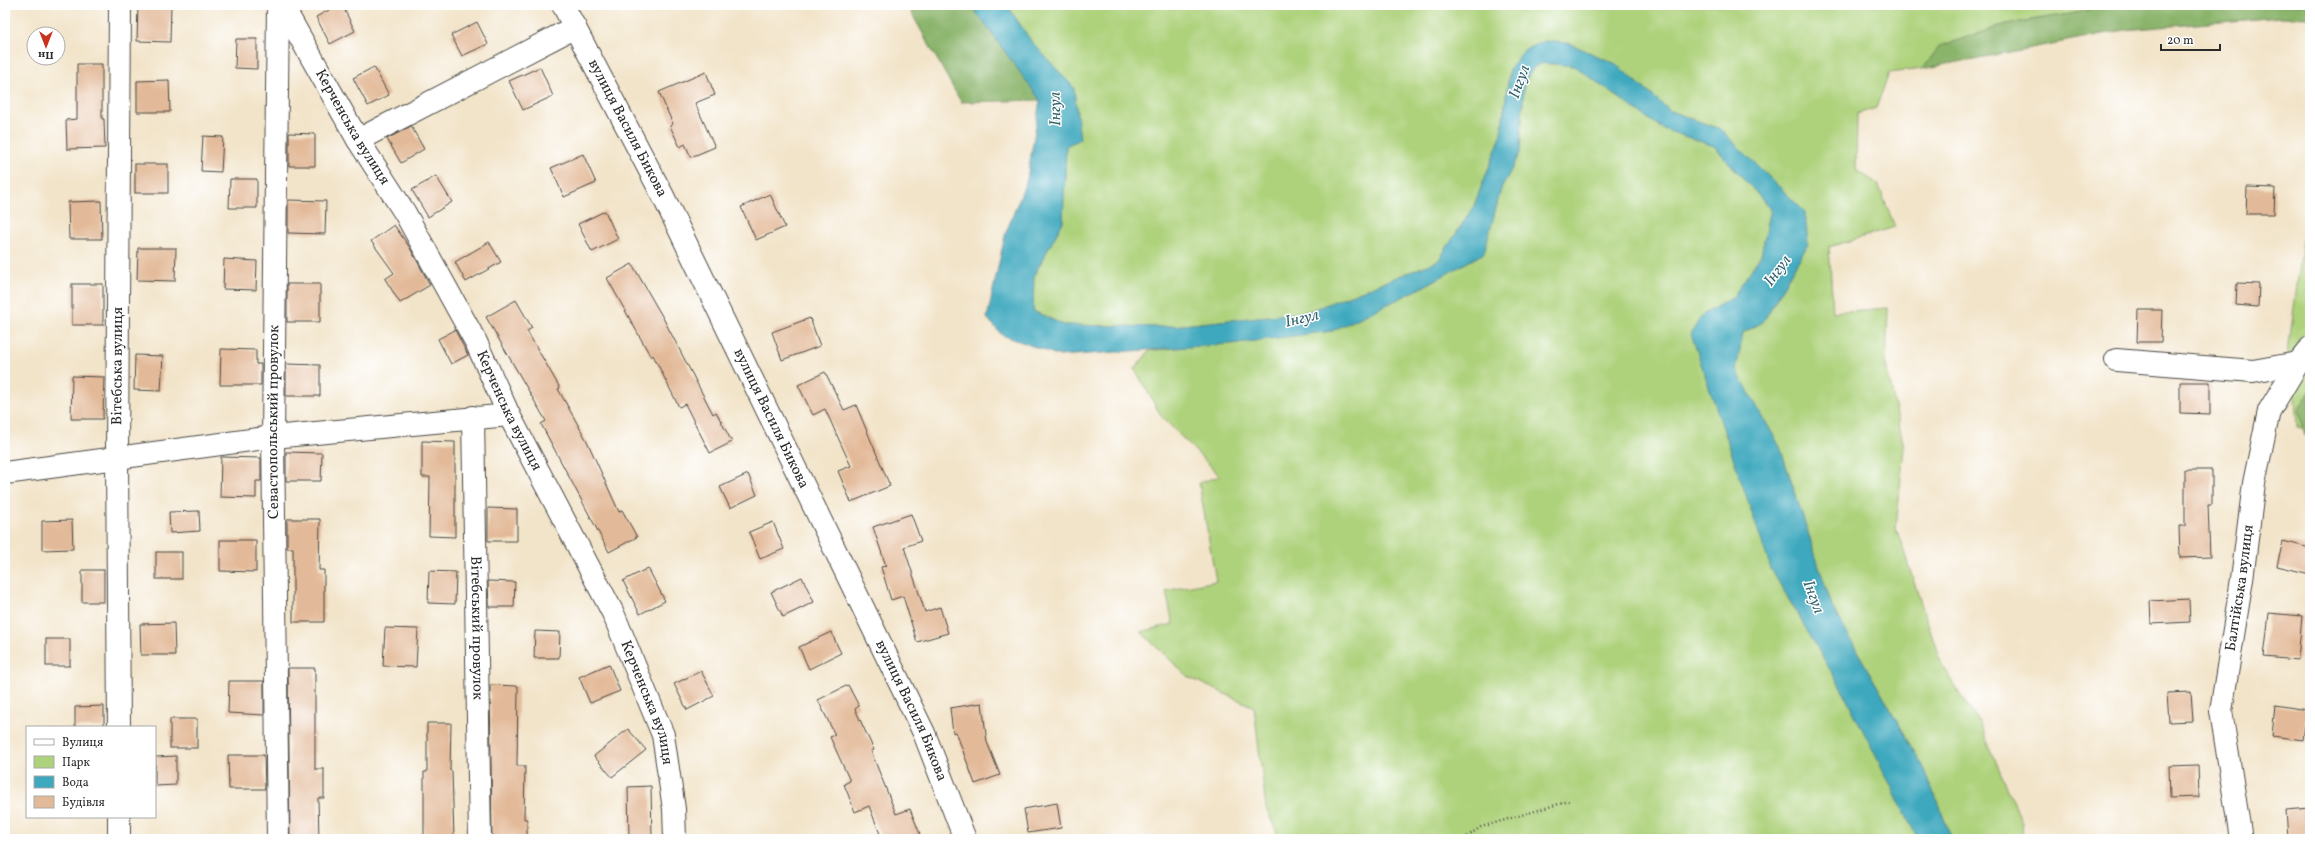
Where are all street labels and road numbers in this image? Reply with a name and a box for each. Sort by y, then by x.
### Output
street label: вулиця Василя Бикова [583,55,672,201]
street label: Керченська вулиця [310,66,395,189]
street label: Вітебська вулиця [107,307,128,425]
street label: Севастопольський провулок [262,325,285,519]
street label: вулиця Василя Бикова [728,345,814,492]
street label: Керченська вулиця [471,347,547,475]
street label: Балтійська вулиця [2220,523,2259,653]
street label: Вітебський провулок [465,556,488,700]
street label: вулиця Василя Бикова [870,636,952,784]
street label: Керченська вулиця [615,637,678,766]

